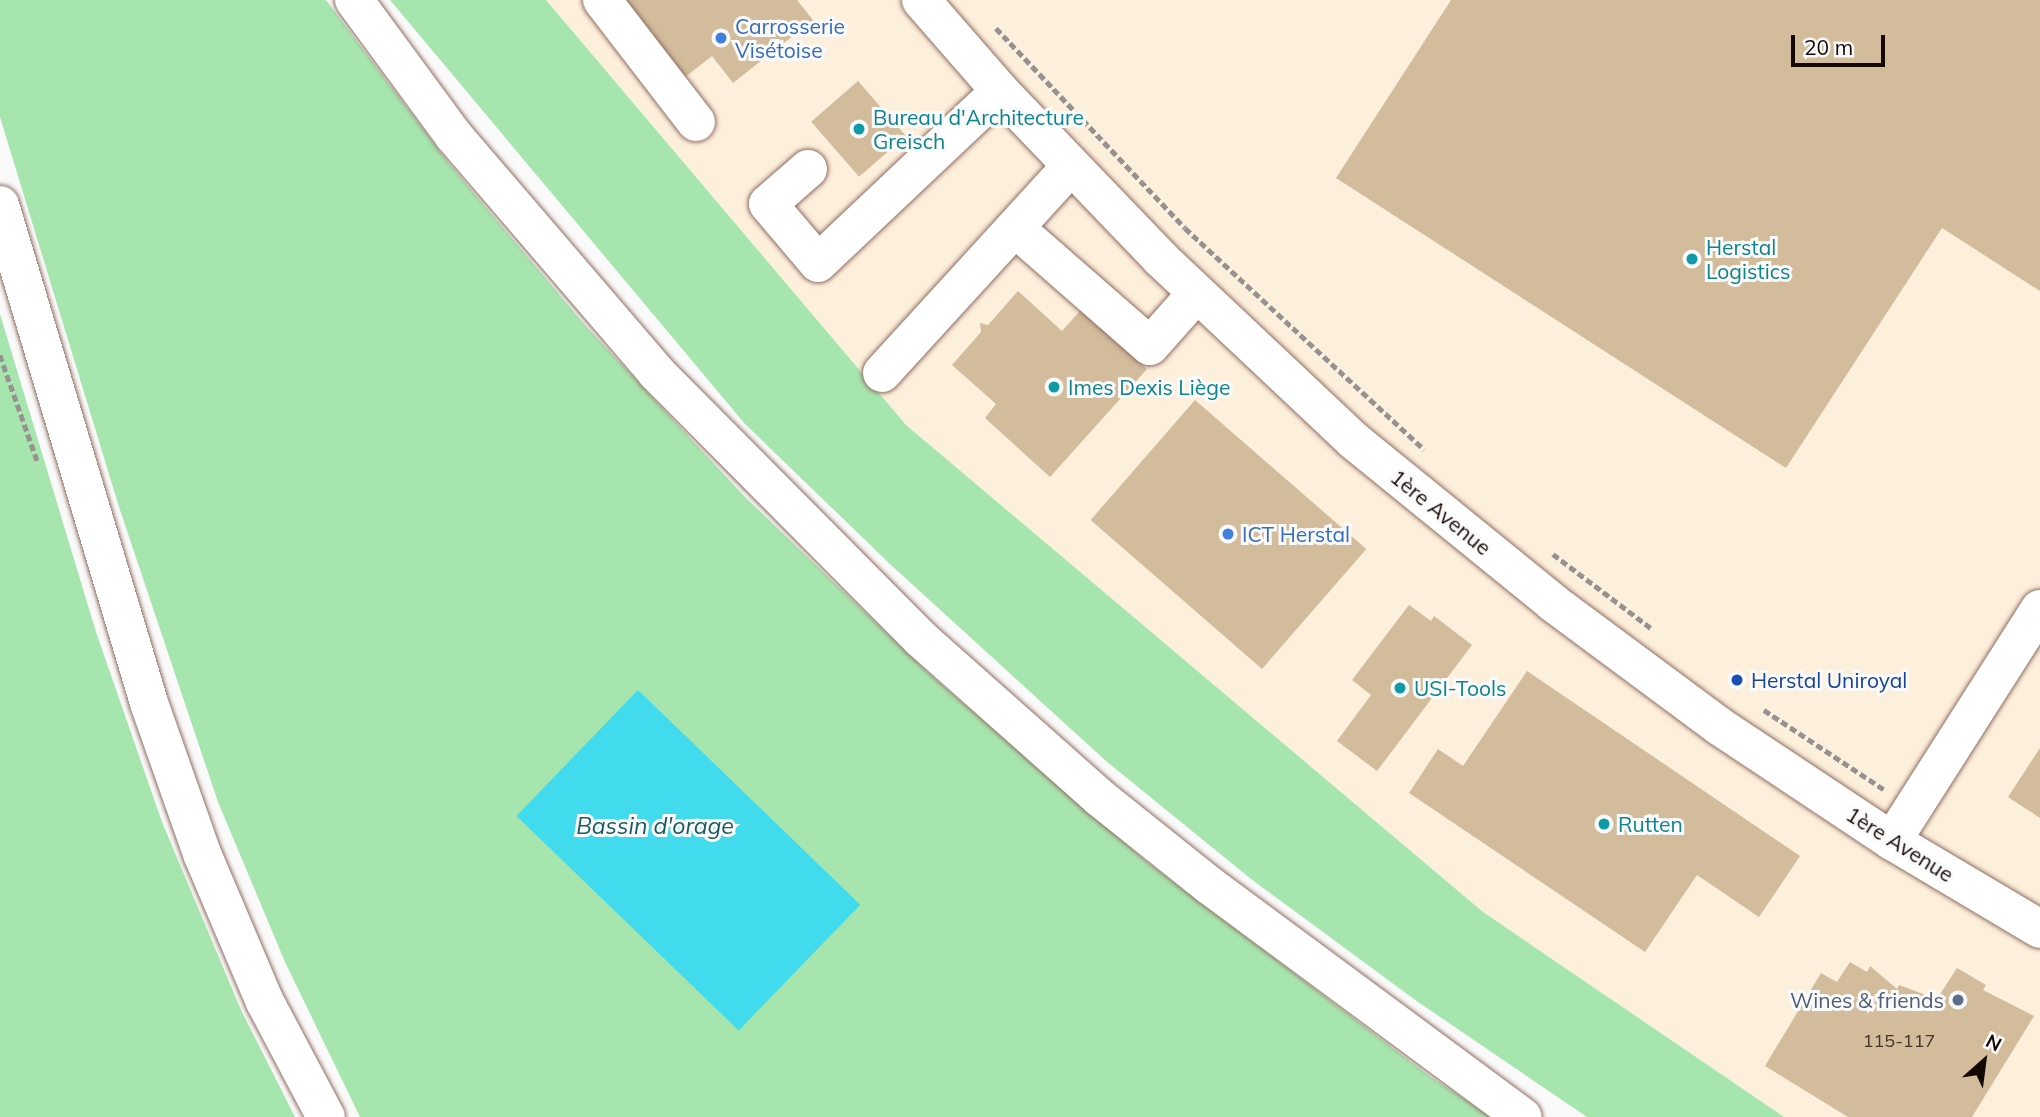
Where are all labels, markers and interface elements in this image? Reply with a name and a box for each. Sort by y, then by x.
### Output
place label: Carrosserie Visétoise [735,13,845,63]
scale bar [1795,21,1890,65]
marker: Carrosserie Visétoise [713,30,729,46]
text: 20 m [1804,34,1853,60]
place label: Bureau d'Architecture Greisch [873,104,1084,154]
marker: Bureau d'Architecture Greisch [851,121,867,137]
place label: Herstal Logistics [1706,234,1790,284]
marker: Herstal Logistics [1684,251,1700,267]
place label: Imes Dexis Liège [1068,374,1230,400]
marker: Imes Dexis Liège [1046,379,1062,395]
street label: 1ère Avenue [1386,464,1496,560]
place label: ICT Herstal [1242,521,1350,547]
marker: ICT Herstal [1220,526,1236,542]
place label: Herstal Uniroyal [1751,667,1907,693]
marker: Herstal Uniroyal [1729,672,1745,688]
place label: USI-Tools [1414,675,1506,701]
marker: USI-Tools [1392,680,1408,696]
street label: 1ère Avenue [1842,801,1958,887]
place label: Rutten [1618,811,1683,837]
water label: Bassin d'orage [576,812,734,840]
marker: Rutten [1596,816,1612,832]
place label: Wines & friends [1790,987,1944,1013]
marker: Wines & friends [1950,992,1966,1008]
north arrow [1949,1026,2019,1096]
text: N [1982,1028,2006,1056]
house number: 115-117 [1863,1030,1935,1052]

